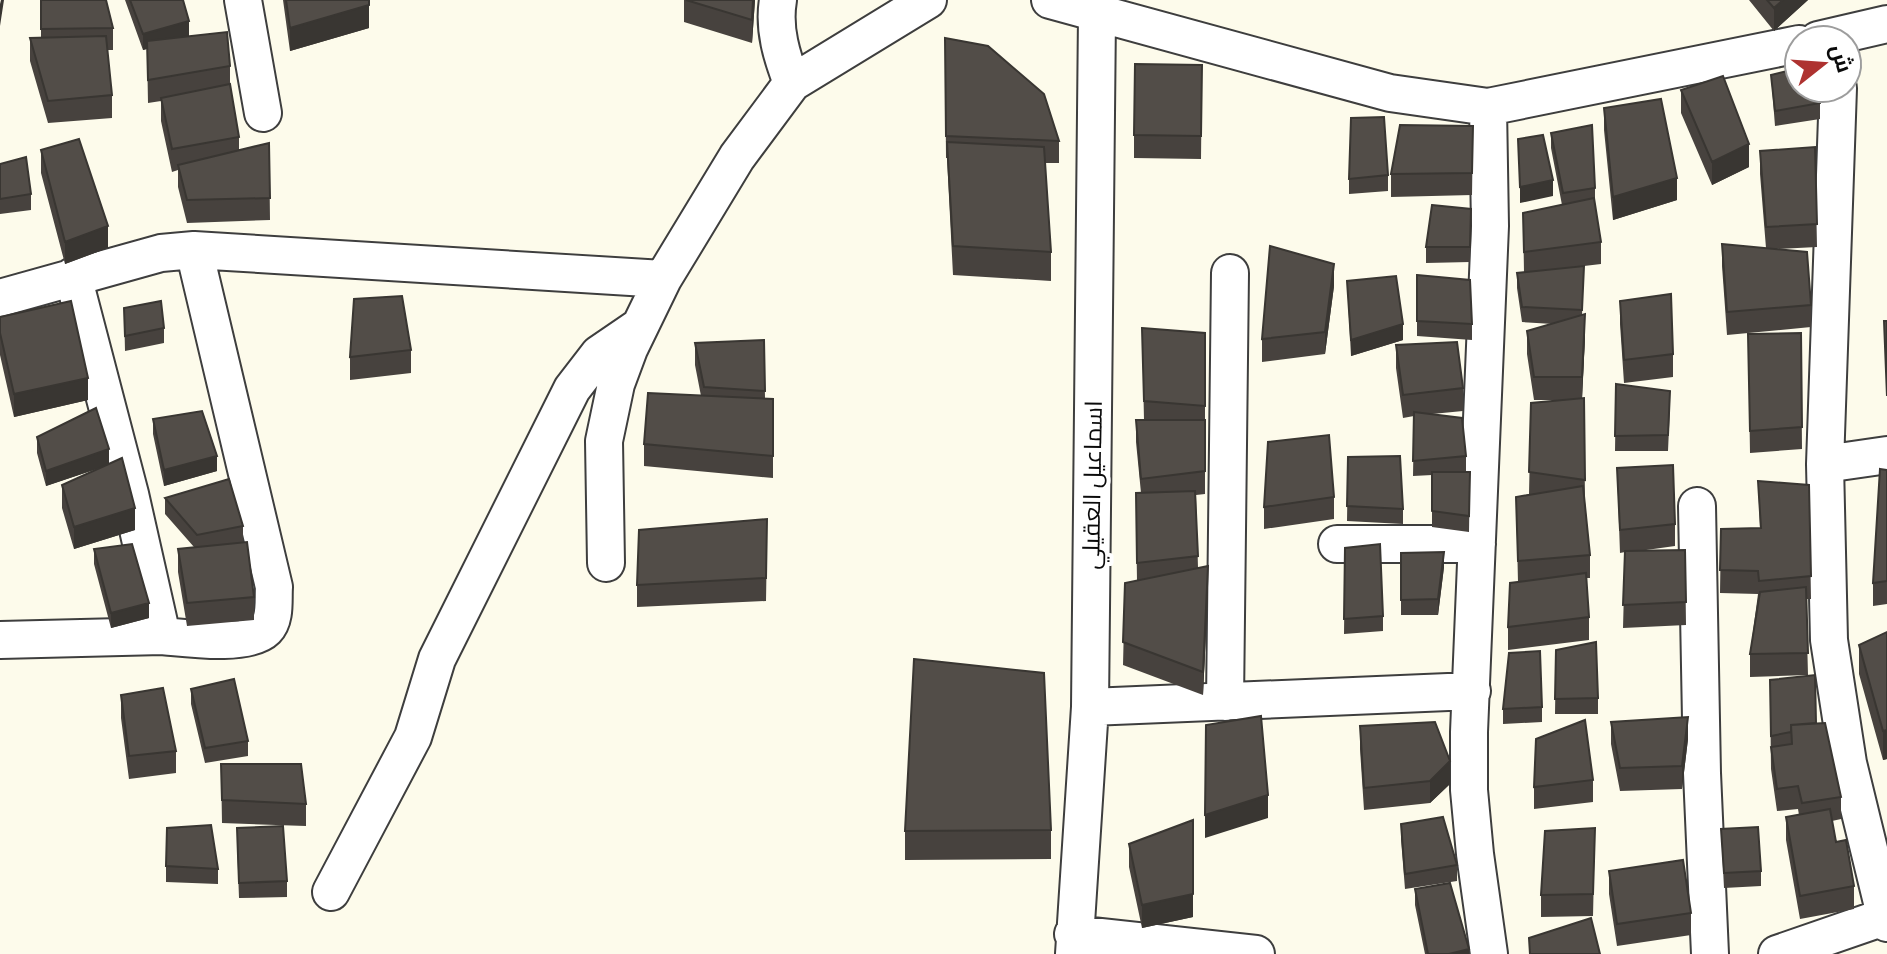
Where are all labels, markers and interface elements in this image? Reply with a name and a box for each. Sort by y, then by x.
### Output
north arrow [1783,24,1863,104]
text: ش [1824,40,1861,76]
street label: اسماعيل العقيلي [1074,400,1113,570]

